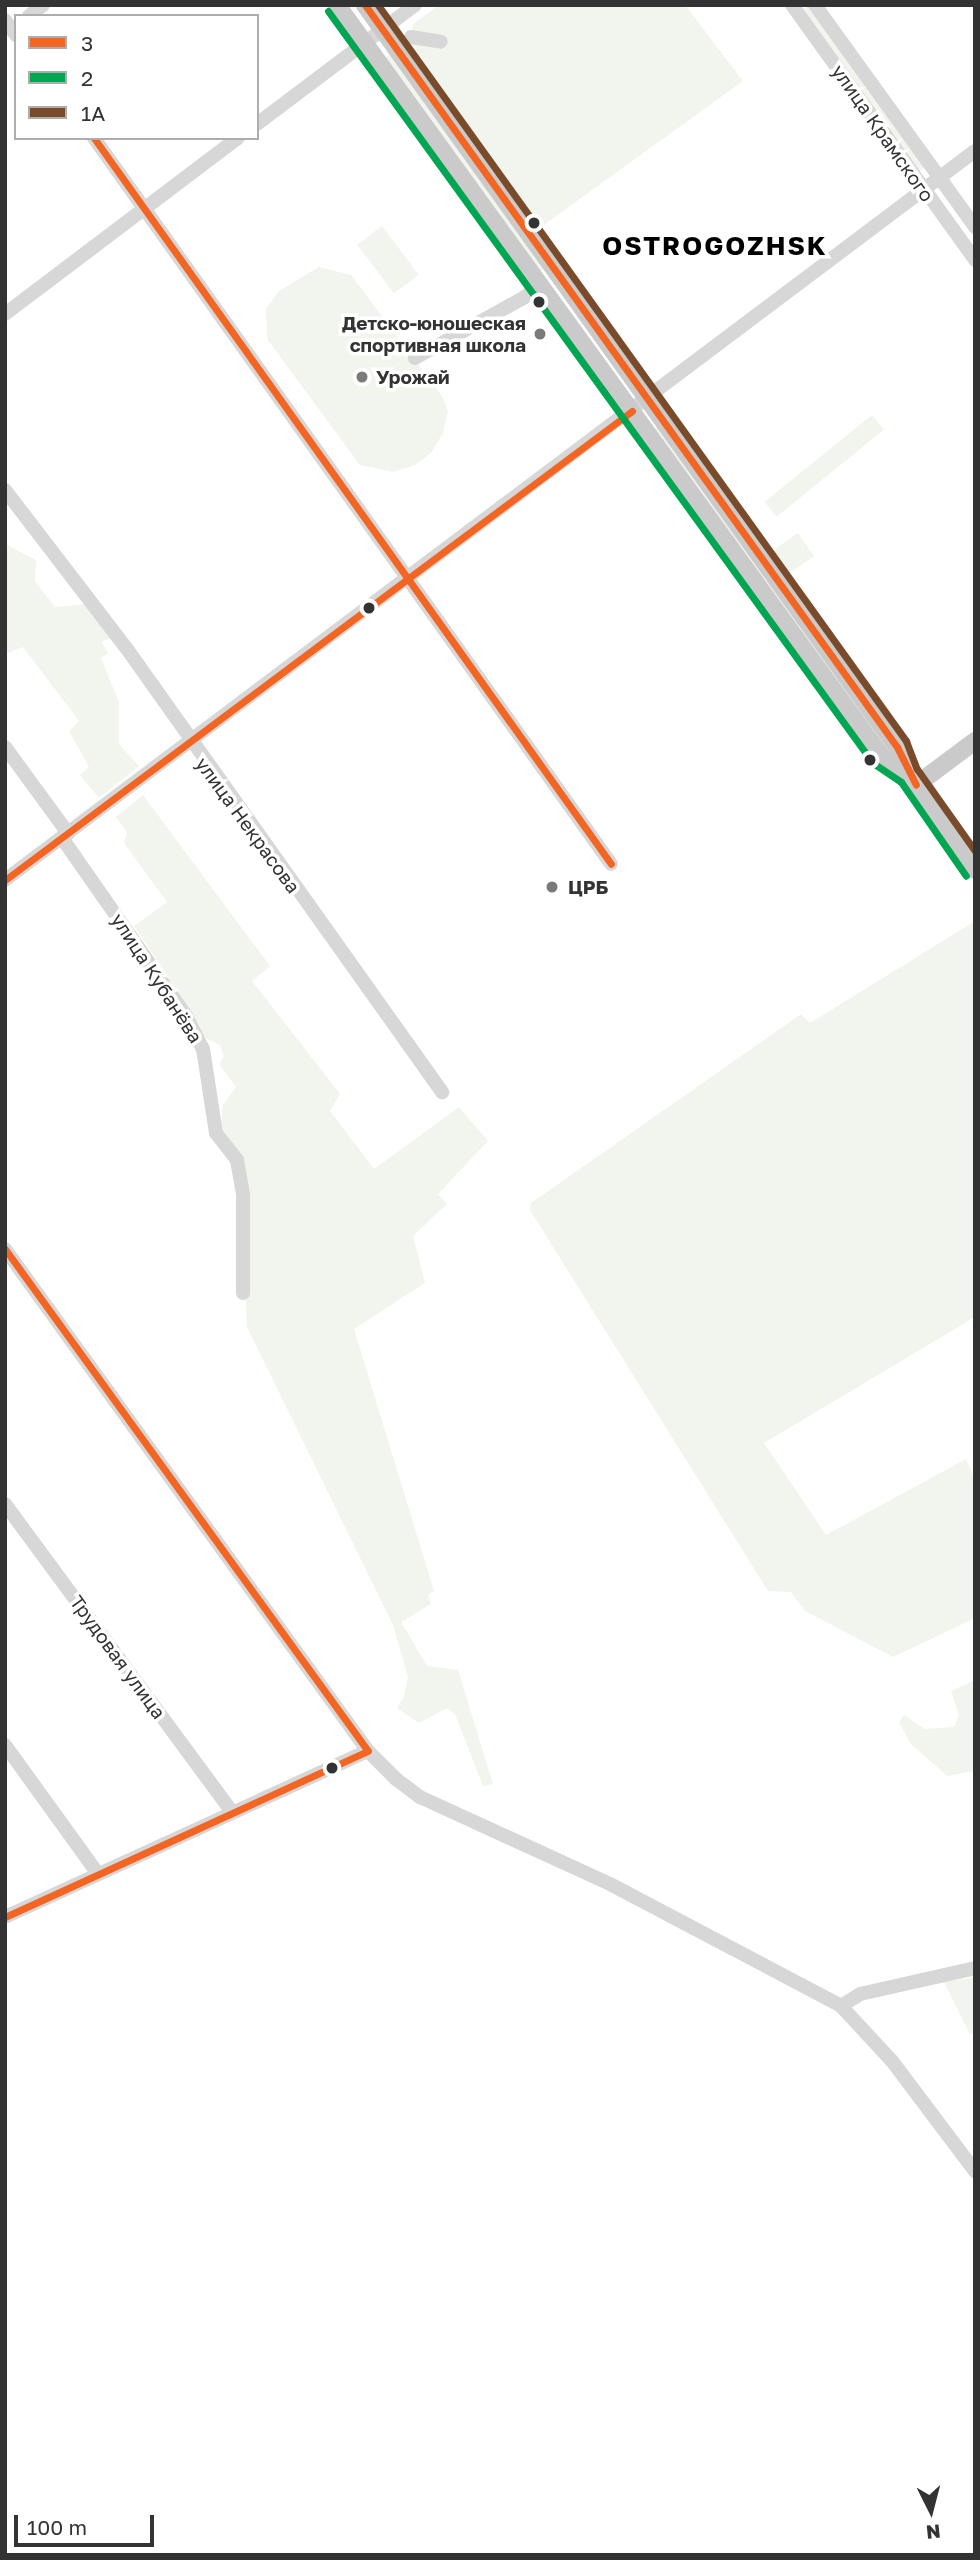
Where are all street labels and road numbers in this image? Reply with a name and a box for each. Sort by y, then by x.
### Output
street label: улица Крамского [827,60,939,206]
street label: улица Некрасова [191,753,305,897]
street label: улица Кубанёва [107,909,207,1047]
street label: Трудовая улица [66,1591,170,1723]

